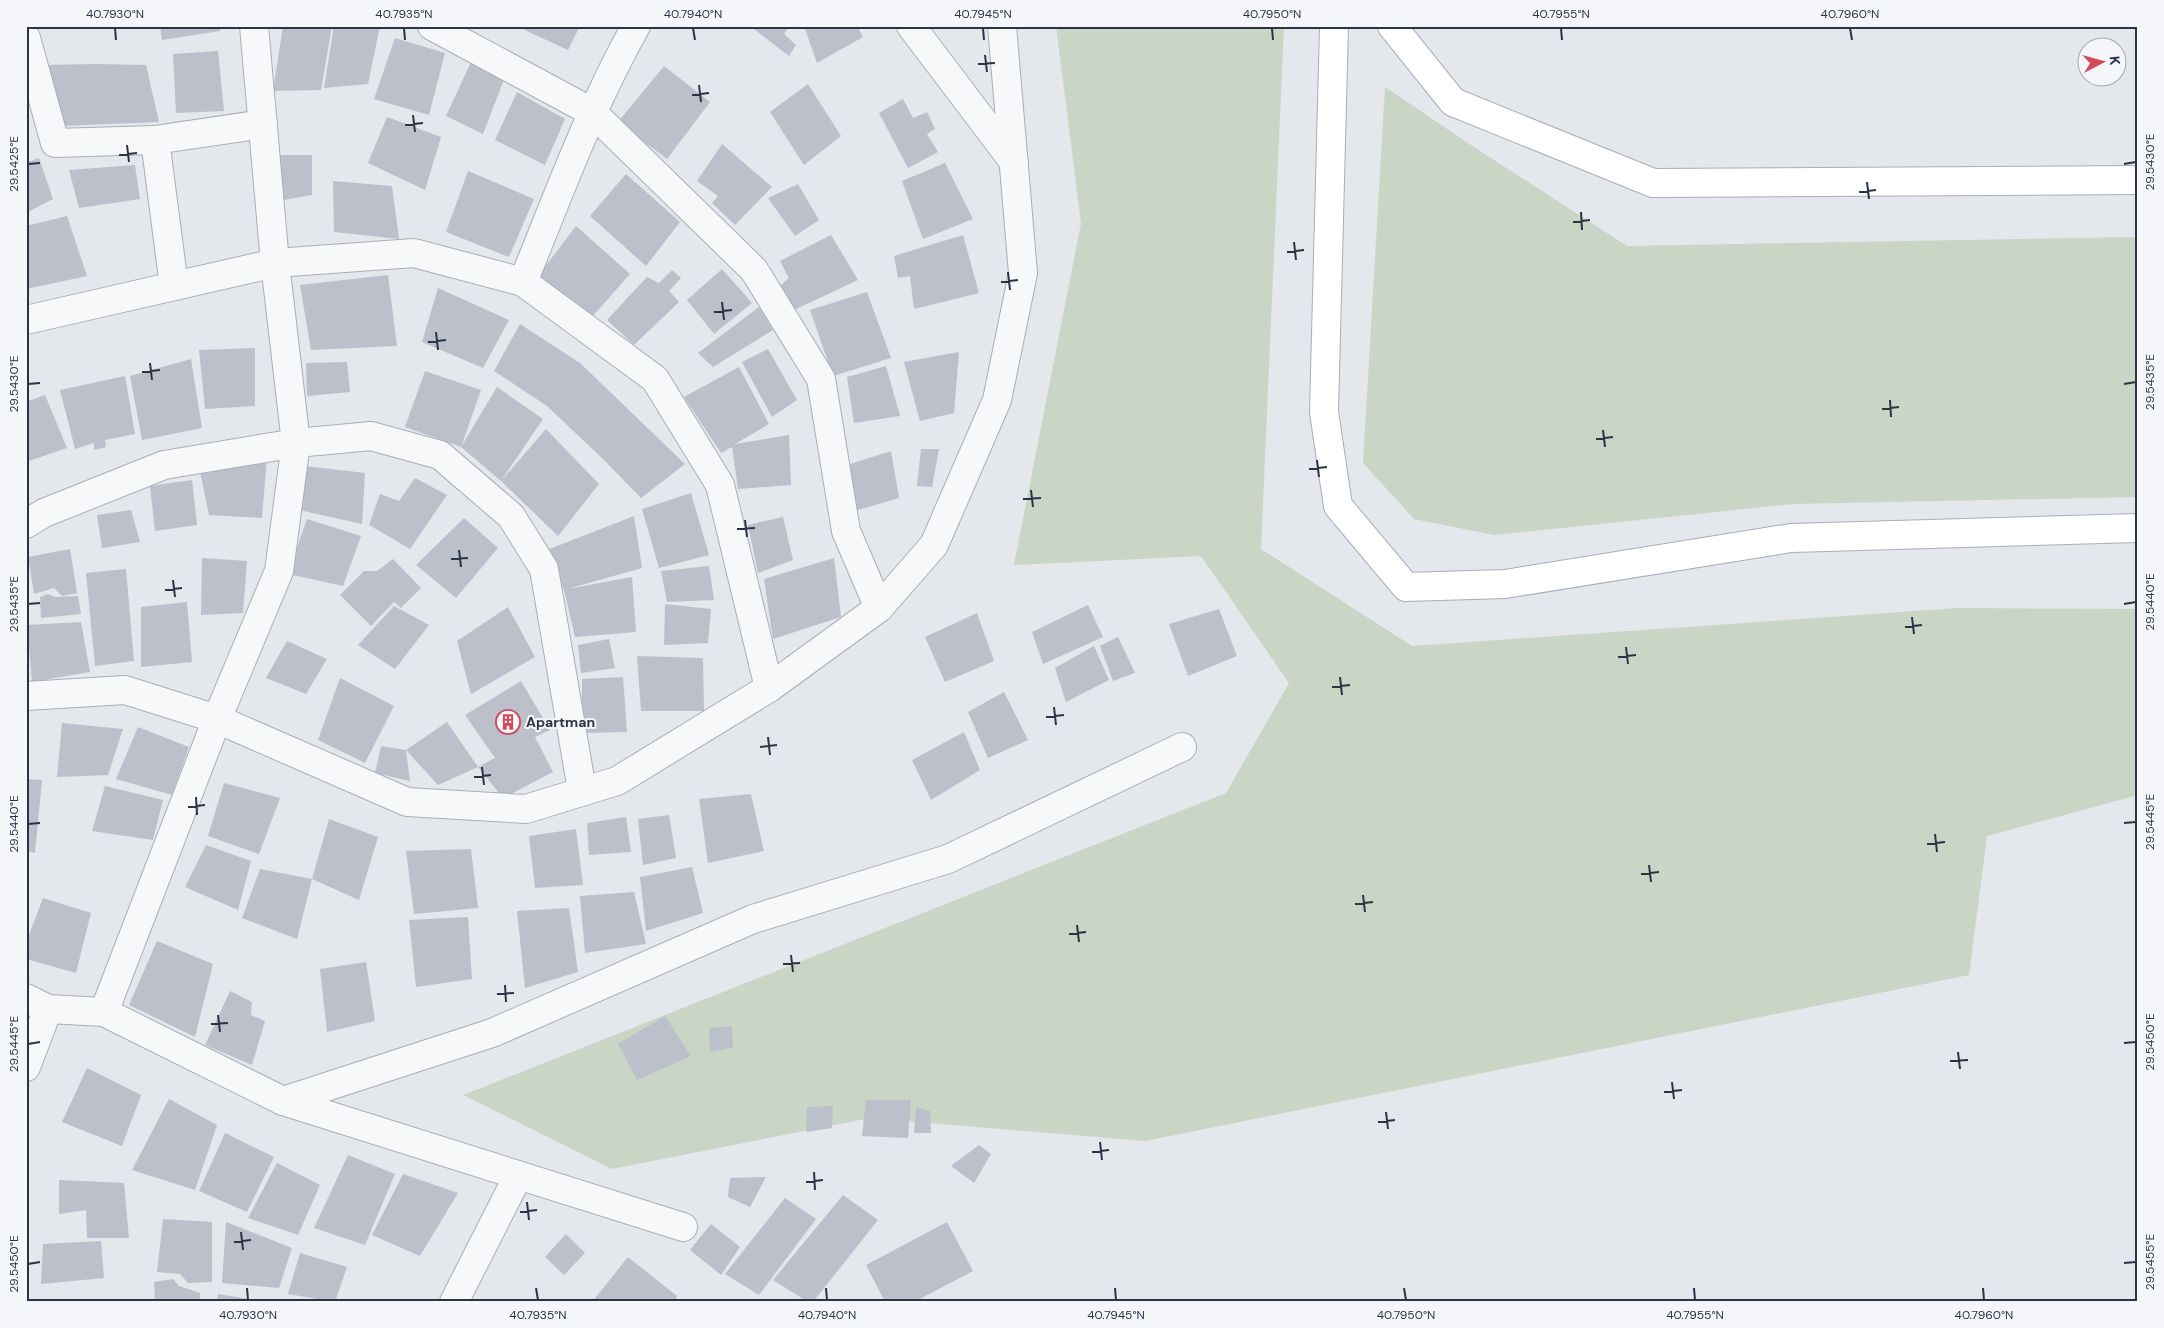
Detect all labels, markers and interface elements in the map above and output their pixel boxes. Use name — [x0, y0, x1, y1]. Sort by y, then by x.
text: 40.7930°N — [86, 6, 144, 22]
text: 40.7935°N — [375, 6, 433, 22]
text: 40.7940°N — [664, 6, 722, 22]
text: 40.7945°N — [954, 6, 1012, 22]
text: 40.7950°N — [1243, 6, 1301, 22]
text: 40.7955°N — [1532, 6, 1590, 22]
text: 40.7960°N — [1821, 6, 1879, 22]
north arrow — [2076, 38, 2126, 88]
text: K — [2105, 55, 2124, 66]
text: 29.5430°E — [2142, 133, 2158, 191]
text: 29.5425°E — [6, 136, 22, 192]
text: 29.5435°E — [2142, 354, 2158, 410]
text: 29.5430°E — [6, 355, 22, 413]
text: 29.5440°E — [2142, 573, 2158, 631]
text: 29.5435°E — [6, 576, 22, 632]
building icon: Apartman — [495, 709, 521, 735]
place label: Apartman — [526, 713, 595, 731]
text: 29.5445°E — [2142, 794, 2158, 850]
text: 29.5440°E — [6, 795, 22, 853]
text: 29.5450°E — [2142, 1013, 2158, 1071]
text: 29.5445°E — [6, 1016, 22, 1072]
text: 29.5455°E — [2142, 1234, 2158, 1290]
text: 29.5450°E — [6, 1235, 22, 1293]
text: 40.7930°N — [219, 1307, 277, 1323]
text: 40.7935°N — [509, 1307, 567, 1323]
text: 40.7940°N — [798, 1307, 856, 1323]
text: 40.7945°N — [1087, 1307, 1145, 1323]
text: 40.7950°N — [1377, 1307, 1435, 1323]
text: 40.7955°N — [1666, 1307, 1724, 1323]
text: 40.7960°N — [1955, 1307, 2013, 1323]

